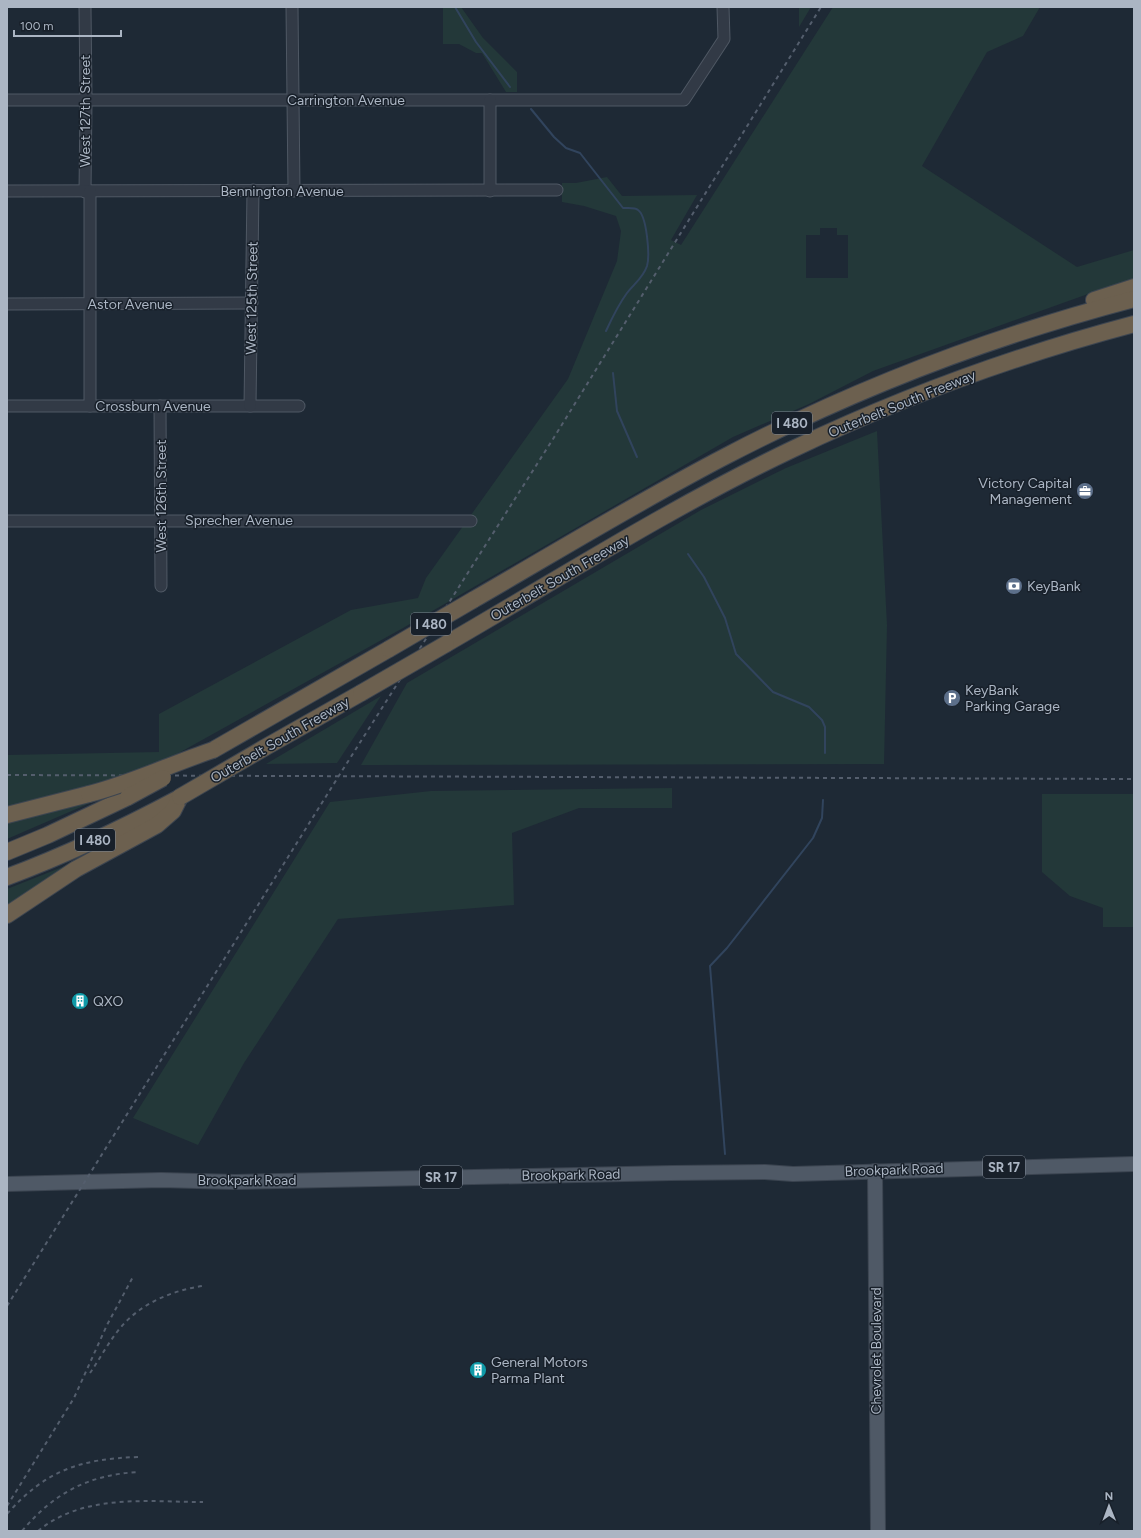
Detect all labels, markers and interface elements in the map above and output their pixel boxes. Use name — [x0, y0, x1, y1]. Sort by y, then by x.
scale bar — [14, 12, 121, 38]
text: 100 m — [20, 19, 54, 33]
street label: West 127th Street — [77, 55, 94, 167]
street label: Carrington Avenue — [287, 92, 405, 109]
street label: Bennington Avenue — [220, 183, 344, 200]
street label: West 125th Street — [243, 241, 261, 355]
street label: Astor Avenue — [88, 296, 173, 313]
street label: Outerbelt South Freeway — [826, 366, 979, 441]
street label: Crossburn Avenue — [95, 398, 211, 415]
road number: I 480 — [772, 412, 812, 434]
street label: West 126th Street — [153, 439, 170, 553]
place label: Victory Capital Management — [978, 475, 1072, 508]
office icon: Victory Capital Management — [1075, 481, 1095, 501]
street label: Sprecher Avenue — [185, 512, 293, 529]
street label: Outerbelt South Freeway — [488, 531, 633, 625]
bank icon: KeyBank — [1004, 576, 1024, 596]
place label: KeyBank — [1027, 578, 1081, 595]
road number: I 480 — [411, 613, 451, 635]
place label: KeyBank Parking Garage — [965, 682, 1060, 715]
parking icon: KeyBank Parking Garage — [942, 688, 962, 708]
street label: Outerbelt South Freeway — [208, 693, 353, 787]
road number: I 480 — [75, 829, 115, 851]
building icon: QXO — [70, 991, 90, 1011]
place label: QXO — [93, 993, 124, 1010]
road number: SR 17 — [983, 1156, 1025, 1178]
street label: Brookpark Road — [844, 1160, 944, 1180]
road number: SR 17 — [420, 1166, 462, 1188]
street label: Brookpark Road — [521, 1166, 621, 1184]
street label: Brookpark Road — [198, 1172, 296, 1189]
street label: Chevrolet Boulevard — [868, 1287, 885, 1415]
place label: General Motors Parma Plant — [491, 1354, 588, 1387]
building icon: General Motors Parma Plant — [468, 1360, 488, 1380]
north arrow — [1089, 1486, 1129, 1526]
text: N — [1104, 1490, 1113, 1503]

